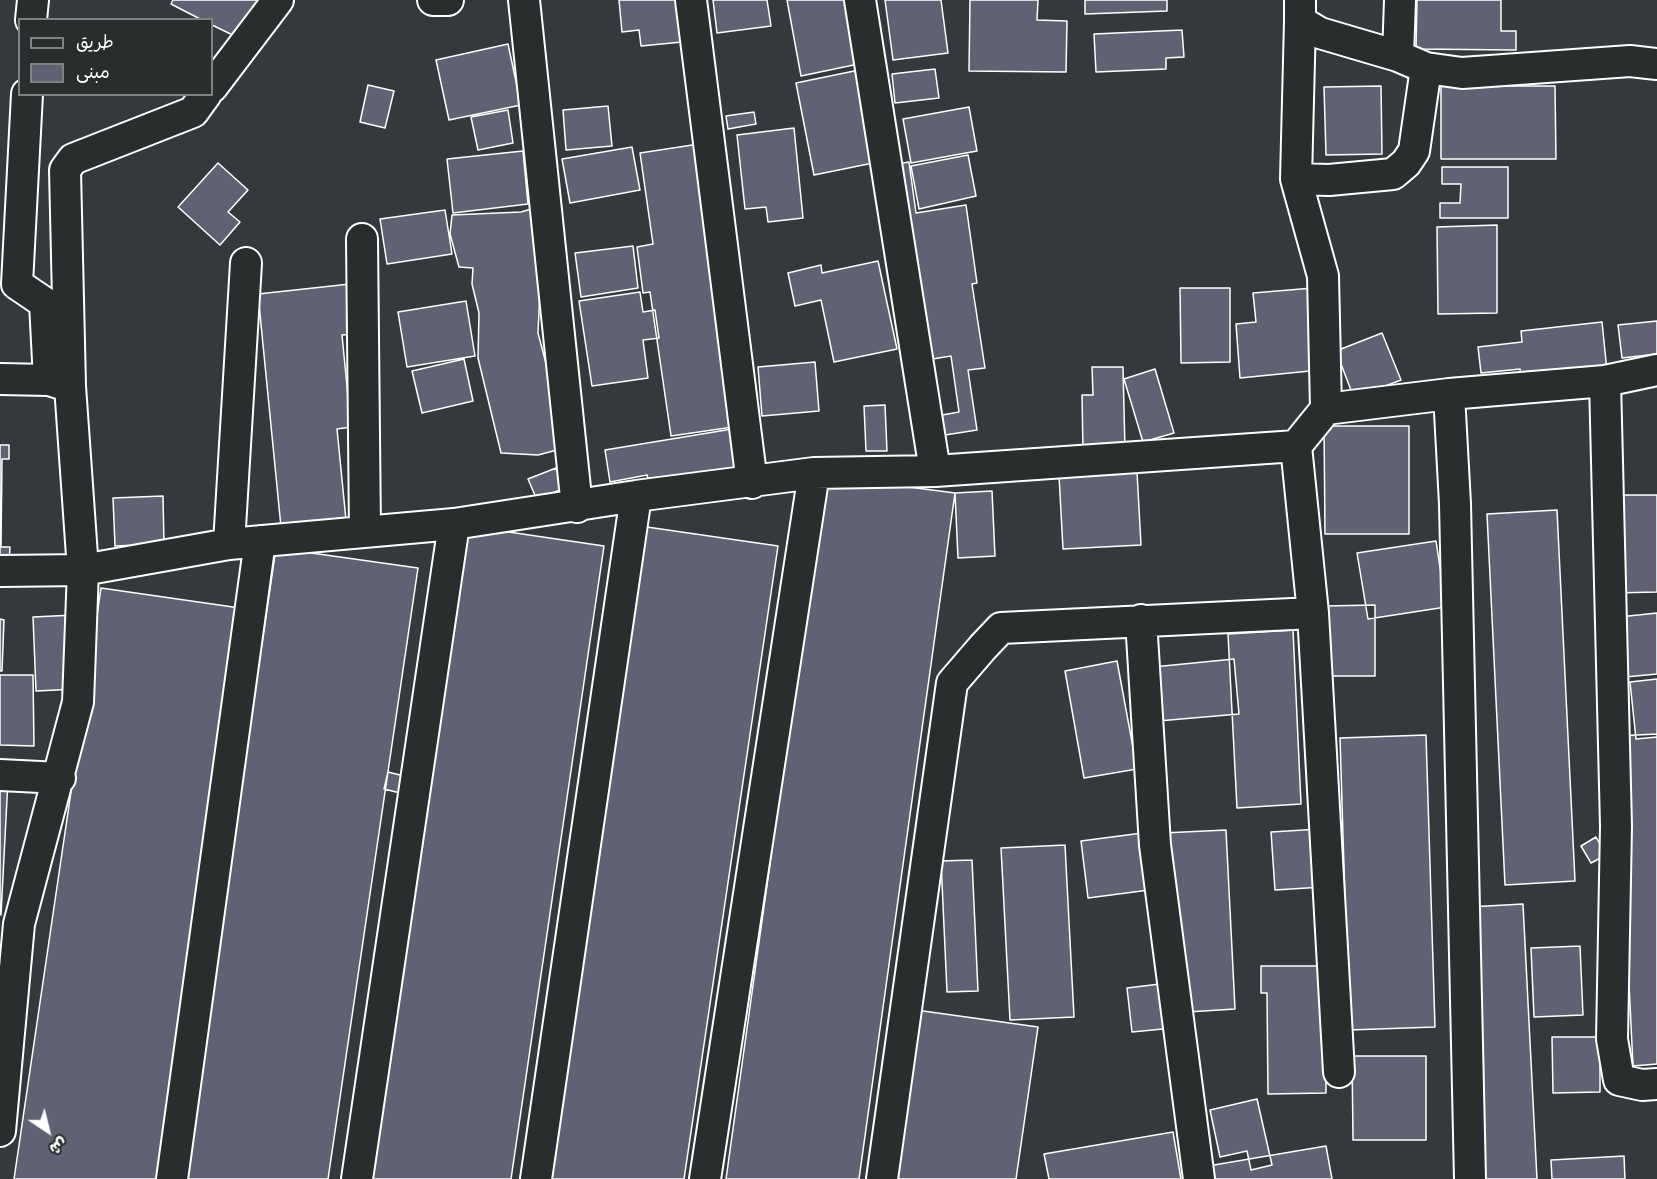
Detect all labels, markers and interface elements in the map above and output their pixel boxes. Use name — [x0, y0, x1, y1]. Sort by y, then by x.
legend — [18, 18, 213, 96]
text: طريق — [76, 30, 114, 55]
text: مبنى — [76, 60, 110, 85]
north arrow — [18, 1101, 78, 1161]
text: ش — [45, 1132, 72, 1160]

